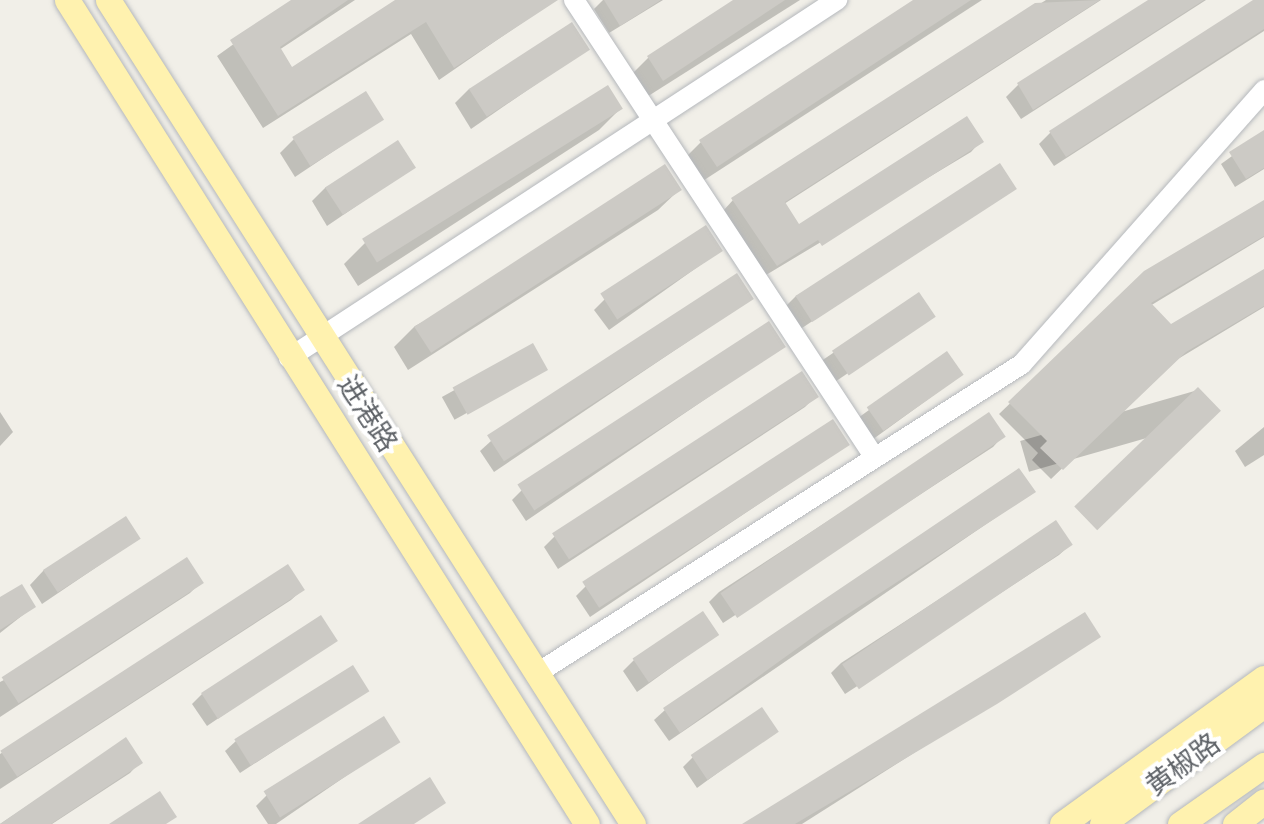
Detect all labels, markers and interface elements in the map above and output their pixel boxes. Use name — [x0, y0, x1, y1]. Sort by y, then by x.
street label: 进港路 — [330, 370, 404, 458]
street label: 黄椒路 — [1139, 727, 1227, 803]

